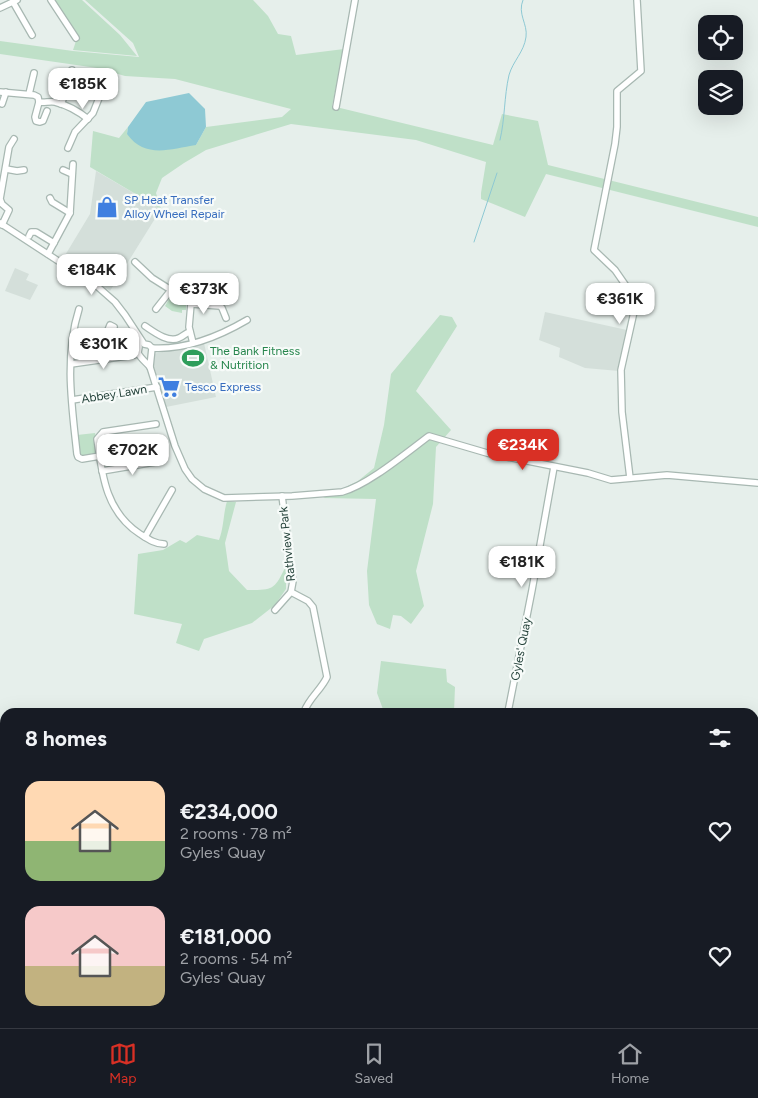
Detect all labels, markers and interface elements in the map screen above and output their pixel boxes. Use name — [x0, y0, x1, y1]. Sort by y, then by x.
map controls — [698, 15, 743, 115]
button: locate — [698, 15, 743, 60]
pin: €185K — [48, 68, 118, 110]
button: layers — [698, 70, 743, 115]
text: €185K — [59, 74, 107, 93]
place label: SP Heat Transfer Alloy Wheel Repair — [124, 193, 225, 221]
shop icon: SP Heat Transfer Alloy Wheel Repair — [94, 194, 120, 220]
pin: €184K — [57, 254, 127, 296]
text: €184K — [68, 260, 116, 279]
pin: €373K — [169, 272, 239, 315]
text: €373K — [180, 279, 228, 298]
pin: €361K — [585, 282, 655, 325]
text: €361K — [597, 289, 643, 308]
pin: €301K — [69, 328, 139, 370]
text: €301K — [80, 334, 128, 353]
place label: The Bank Fitness & Nutrition — [210, 344, 300, 372]
sports icon: The Bank Fitness & Nutrition — [180, 345, 206, 371]
supermarket icon: Tesco Express — [156, 374, 182, 400]
place label: Tesco Express — [185, 380, 262, 394]
street label: Abbey Lawn — [80, 382, 148, 406]
pin: €234K — [488, 428, 558, 471]
pin: €702K — [98, 434, 168, 476]
text: €234K — [498, 435, 548, 454]
text: €702K — [108, 440, 158, 459]
street label: Rathview Park — [276, 506, 298, 582]
pin: €181K — [487, 546, 557, 588]
text: €181K — [499, 552, 545, 571]
street label: Gyles' Quay — [508, 616, 534, 682]
icon: filters — [706, 724, 734, 752]
text: 8 homes — [25, 726, 107, 751]
text: €234,000 — [180, 799, 278, 824]
icon: home — [65, 801, 125, 861]
icon: heart — [706, 817, 734, 845]
text: 2 rooms · 78 m² — [180, 824, 292, 843]
text: Gyles' Quay — [180, 843, 265, 862]
text: €181,000 — [180, 924, 271, 949]
icon: home — [65, 926, 125, 986]
icon: heart — [706, 942, 734, 970]
text: 2 rooms · 54 m² — [180, 949, 292, 968]
text: Gyles' Quay — [180, 968, 265, 987]
tab: Map — [109, 1040, 137, 1087]
tab: Saved — [355, 1040, 393, 1087]
tab: Home — [611, 1040, 649, 1087]

